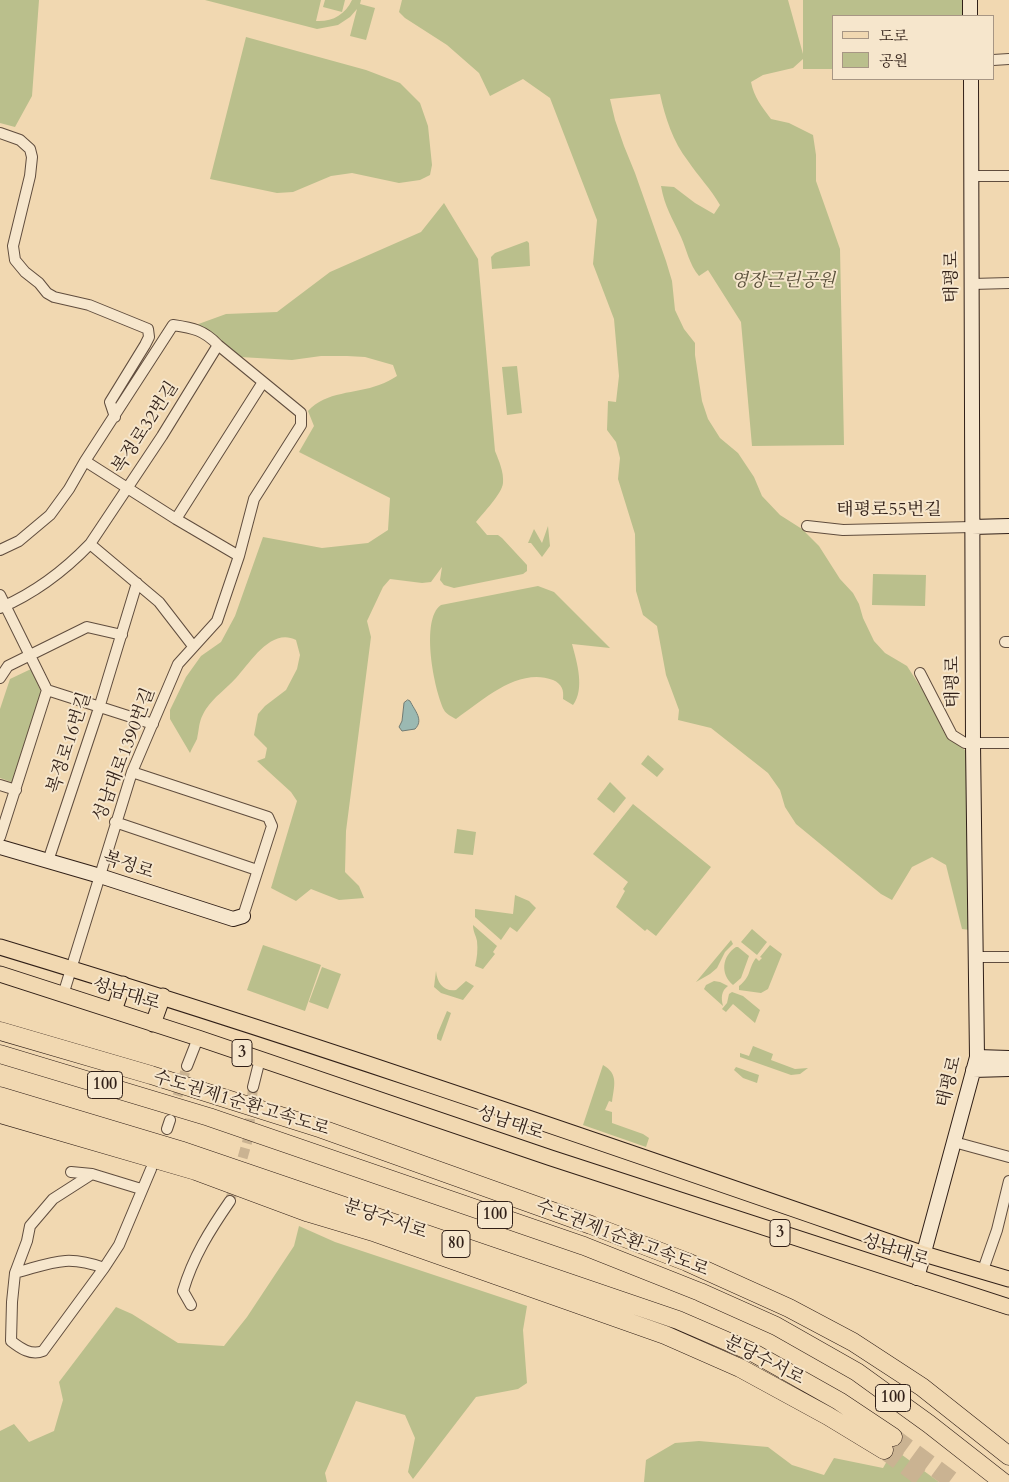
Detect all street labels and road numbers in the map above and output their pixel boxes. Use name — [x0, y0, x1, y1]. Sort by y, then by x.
street label: 태평로 — [942, 251, 964, 303]
street label: 복정로32번길 — [108, 378, 184, 478]
street label: 태평로55번길 — [836, 500, 942, 522]
street label: 태평로 — [943, 656, 965, 708]
street label: 성남대로1390번길 — [90, 685, 160, 825]
street label: 복정로16번길 — [43, 690, 97, 796]
street label: 복정로 — [100, 848, 156, 884]
street label: 성남대로 — [90, 975, 162, 1015]
road number: 3 — [232, 1040, 252, 1066]
street label: 태평로 — [933, 1054, 967, 1110]
street label: 수도권제1순환고속도로 — [150, 1067, 332, 1141]
road number: 100 — [88, 1072, 122, 1098]
street label: 성남대로 — [474, 1102, 546, 1146]
street label: 분당수서로 — [340, 1196, 430, 1244]
street label: 수도권제1순환고속도로 — [533, 1196, 711, 1282]
road number: 100 — [478, 1202, 512, 1228]
road number: 3 — [770, 1220, 790, 1246]
road number: 80 — [442, 1230, 470, 1258]
street label: 성남대로 — [859, 1230, 931, 1272]
street label: 분당수서로 — [720, 1332, 808, 1390]
road number: 100 — [876, 1385, 910, 1412]

